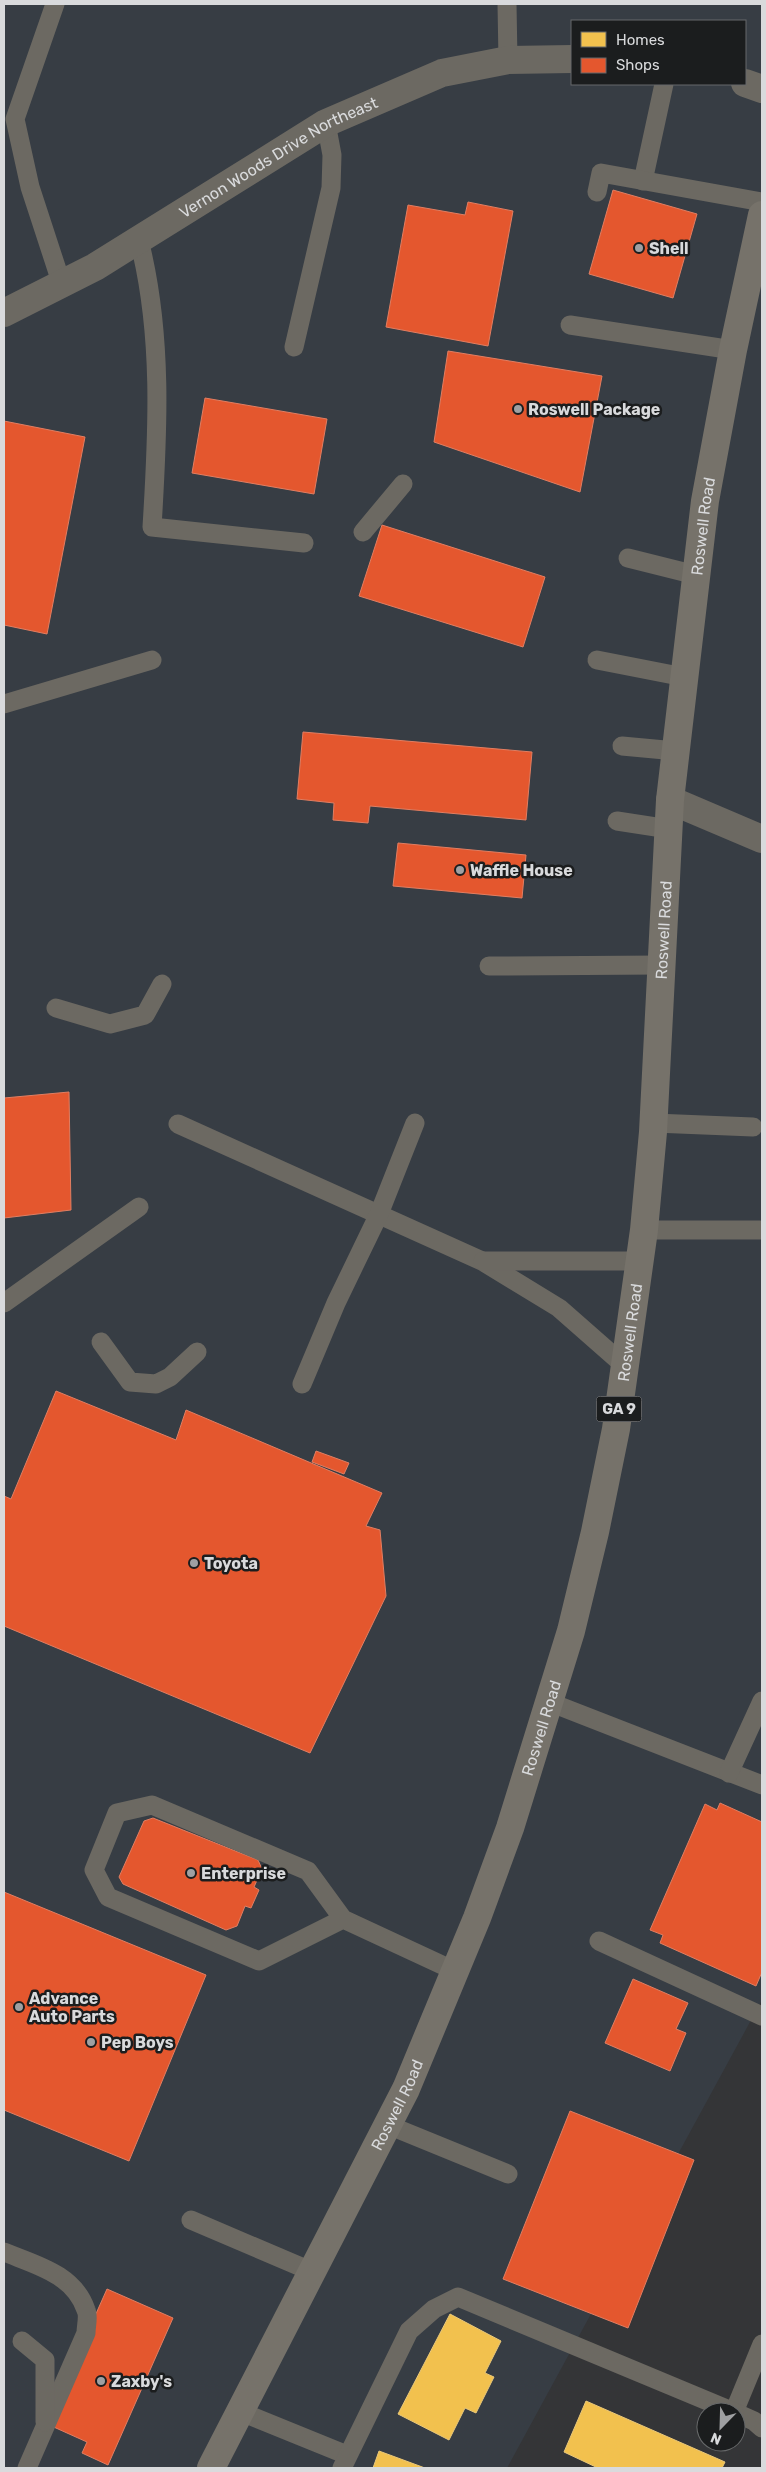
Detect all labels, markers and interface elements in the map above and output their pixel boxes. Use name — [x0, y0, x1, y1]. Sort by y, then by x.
legend — [571, 20, 746, 85]
text: Homes — [616, 31, 665, 49]
text: Shops — [616, 56, 660, 74]
street label: Vernon Woods Drive Northeast — [176, 93, 381, 222]
place label: Shell — [649, 239, 689, 258]
marker: Shell — [633, 242, 645, 254]
place label: Roswell Package — [528, 400, 660, 419]
marker: Roswell Package — [512, 403, 524, 415]
street label: Roswell Road — [687, 476, 719, 576]
place label: Waffle House — [470, 861, 573, 880]
marker: Waffle House — [454, 864, 466, 876]
street label: Roswell Road — [652, 880, 676, 980]
street label: Roswell Road — [614, 1282, 646, 1383]
road number: GA 9 — [596, 1396, 642, 1422]
place label: Toyota — [204, 1554, 258, 1573]
marker: Toyota — [188, 1557, 200, 1569]
street label: Roswell Road — [518, 1678, 565, 1778]
place label: Enterprise — [201, 1864, 286, 1883]
marker: Enterprise — [185, 1867, 197, 1879]
place label: Advance Auto Parts — [29, 1989, 115, 2026]
marker: Advance Auto Parts — [13, 2001, 25, 2013]
place label: Pep Boys — [101, 2033, 174, 2052]
marker: Pep Boys — [85, 2036, 97, 2048]
street label: Roswell Road — [367, 2057, 427, 2154]
place label: Zaxby's — [111, 2372, 172, 2391]
marker: Zaxby's — [95, 2375, 107, 2387]
north arrow — [696, 2402, 746, 2452]
text: N — [708, 2429, 724, 2448]

